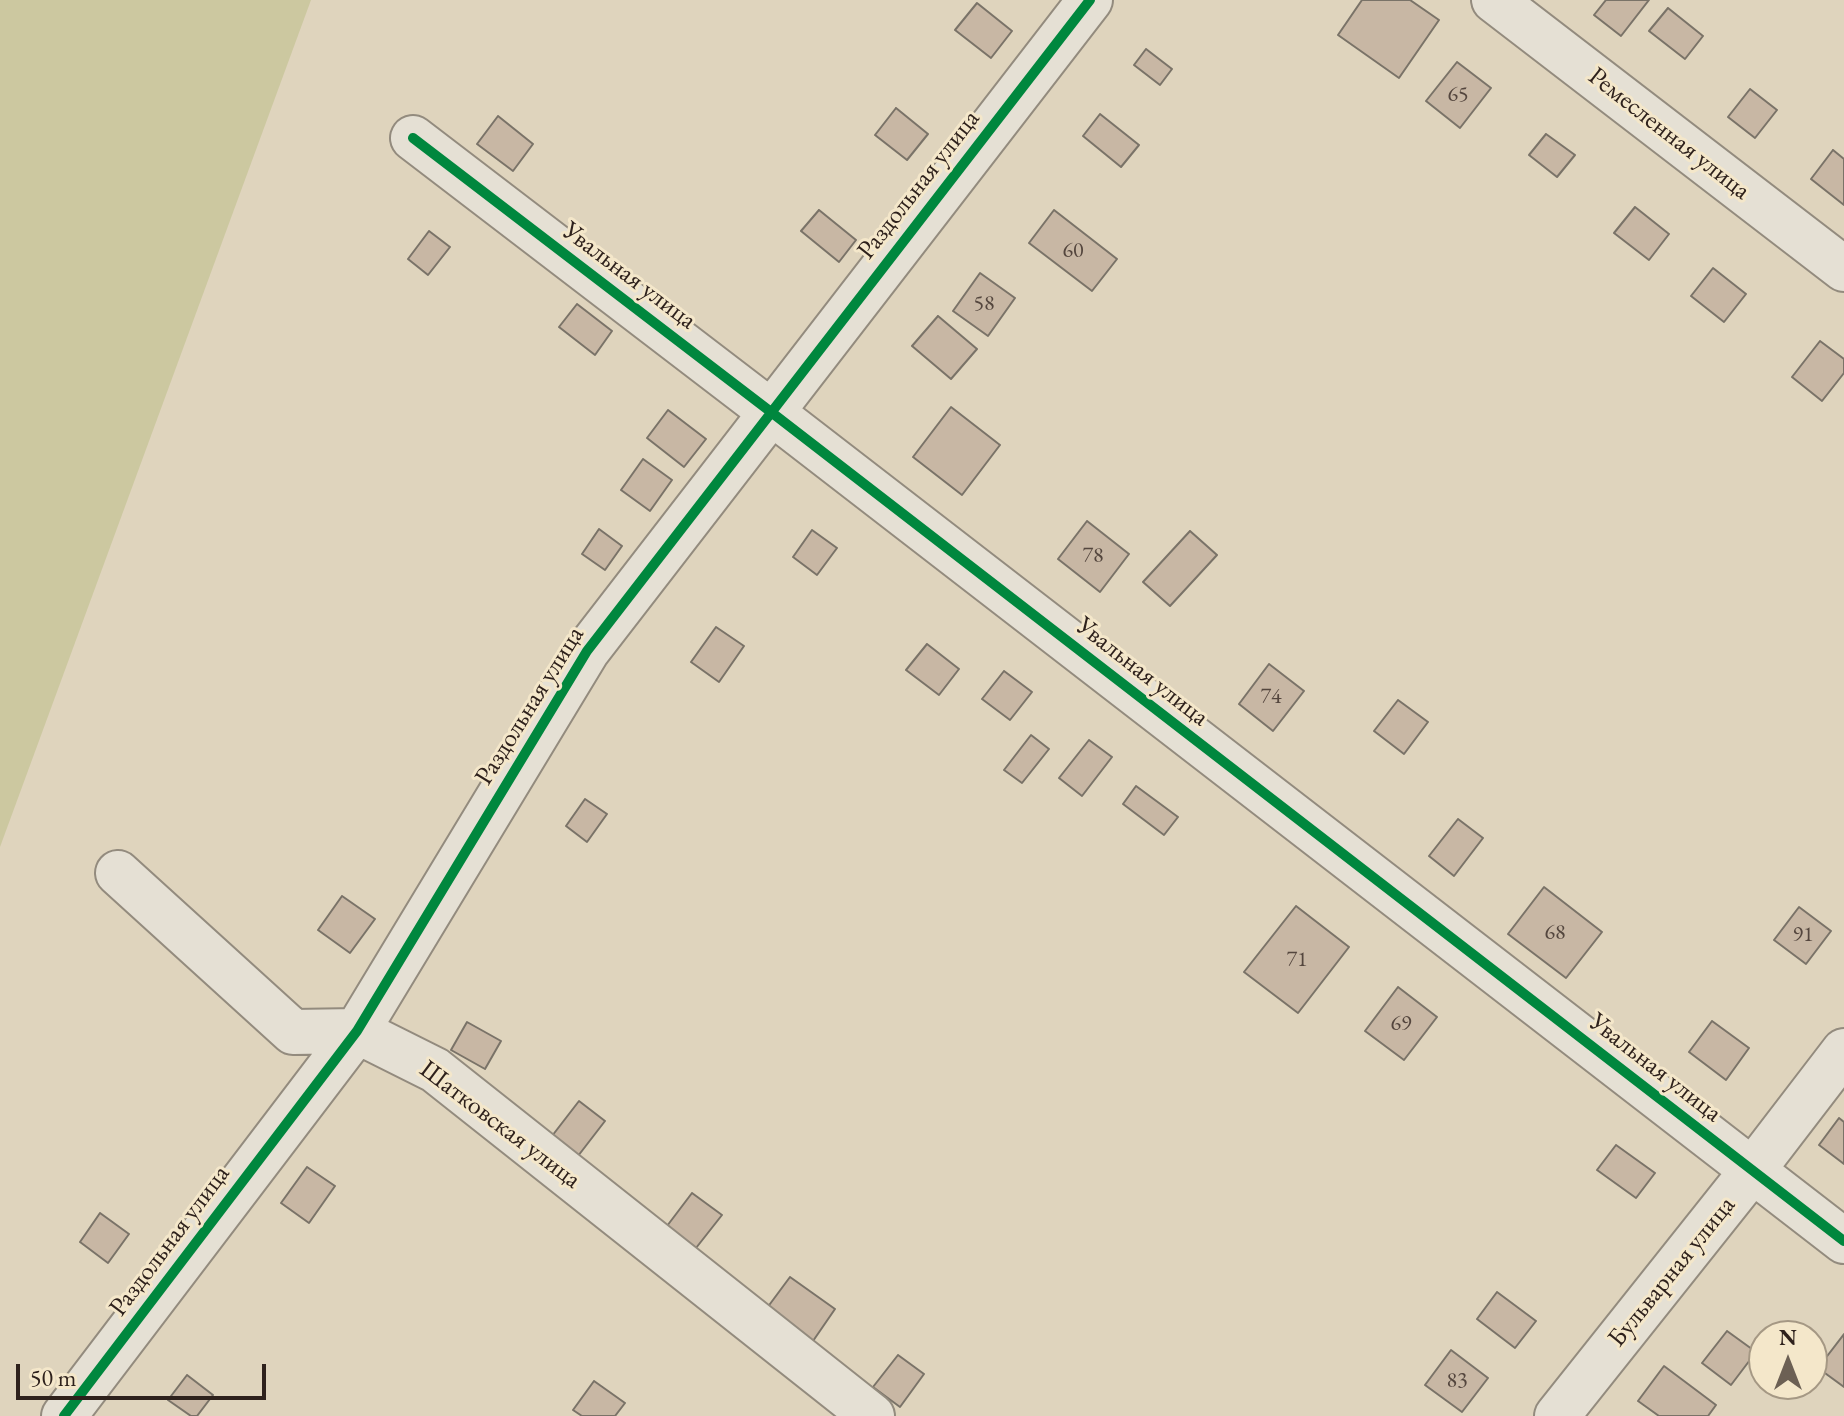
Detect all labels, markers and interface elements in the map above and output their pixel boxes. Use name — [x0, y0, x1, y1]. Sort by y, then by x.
street label: Ремесленная улица — [1582, 61, 1756, 207]
house number: 65 — [1447, 82, 1469, 108]
street label: Раздольная улица — [851, 104, 987, 266]
street label: Увальная улица — [556, 215, 702, 337]
house number: 60 — [1062, 238, 1084, 264]
house number: 58 — [973, 291, 995, 317]
house number: 78 — [1082, 543, 1104, 569]
street label: Увальная улица — [1069, 611, 1215, 733]
street label: Раздольная улица — [469, 621, 591, 791]
house number: 74 — [1260, 684, 1282, 710]
house number: 68 — [1544, 920, 1566, 946]
house number: 91 — [1792, 922, 1814, 948]
house number: 71 — [1286, 947, 1308, 973]
street label: Увальная улица — [1582, 1007, 1728, 1129]
house number: 69 — [1390, 1011, 1412, 1037]
street label: Шатковская улица — [413, 1054, 587, 1196]
street label: Раздольная улица — [103, 1159, 237, 1323]
street label: Бульварная улица — [1602, 1190, 1742, 1354]
north arrow — [1748, 1320, 1828, 1400]
text: N — [1779, 1323, 1797, 1352]
scale bar — [20, 1348, 270, 1398]
text: 50 m — [30, 1362, 77, 1393]
house number: 83 — [1446, 1368, 1468, 1394]

